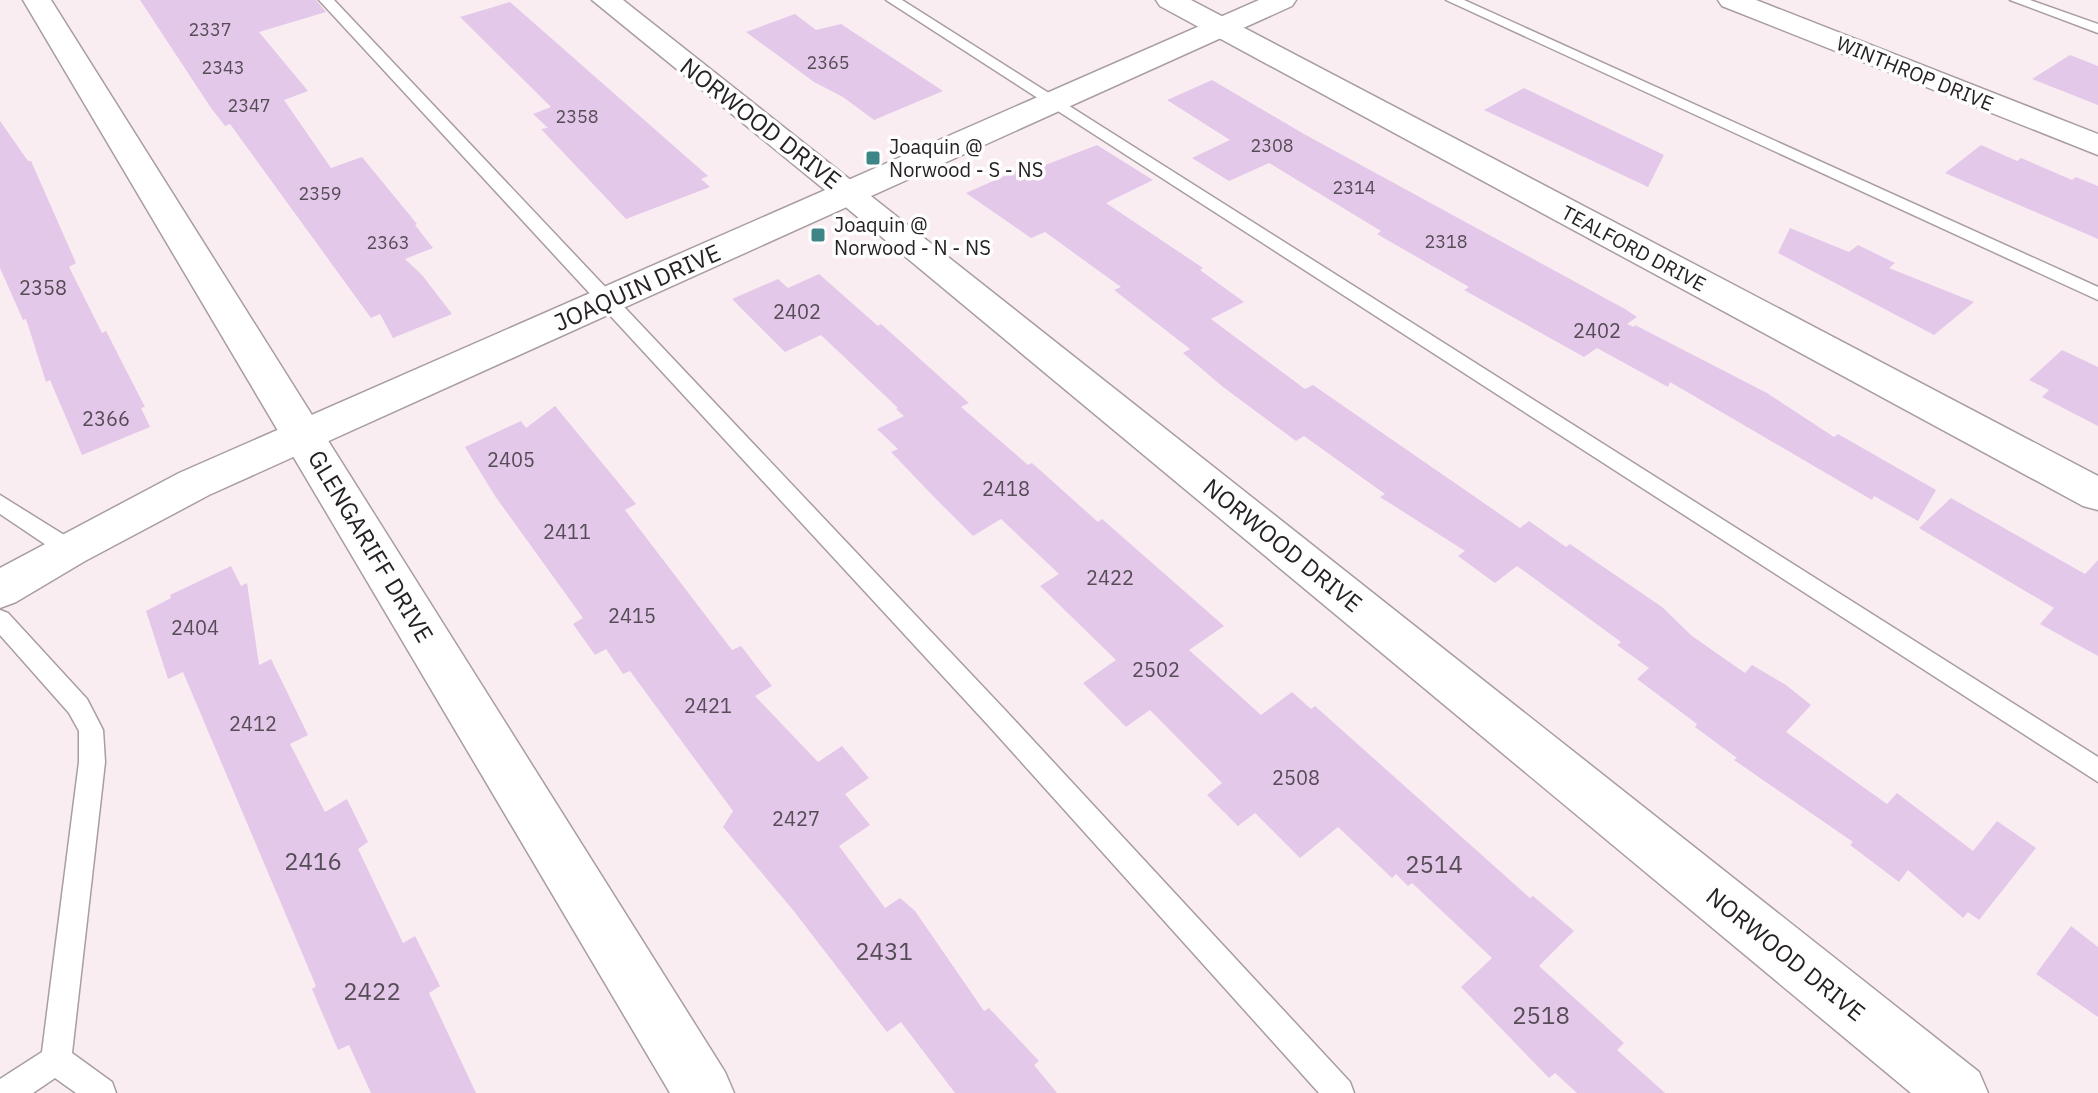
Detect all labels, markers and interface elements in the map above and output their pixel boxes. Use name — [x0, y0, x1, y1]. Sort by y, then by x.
house number: 2337 — [188, 18, 232, 41]
street label: WINTHROP DRIVE — [1832, 29, 1998, 117]
street label: NORWOOD DRIVE — [674, 50, 848, 196]
house number: 2365 — [806, 51, 850, 74]
house number: 2343 — [201, 56, 245, 79]
house number: 2347 — [227, 94, 271, 117]
house number: 2358 — [555, 105, 599, 128]
place label: Joaquin @ Norwood - S - NS — [889, 133, 1043, 183]
house number: 2308 — [1250, 134, 1294, 157]
marker: Joaquin @ Norwood - S - NS — [864, 149, 882, 167]
house number: 2314 — [1332, 176, 1376, 199]
house number: 2359 — [298, 182, 342, 205]
street label: TEALFORD DRIVE — [1557, 199, 1711, 297]
place label: Joaquin @ Norwood - N - NS — [834, 211, 991, 261]
marker: Joaquin @ Norwood - N - NS — [809, 226, 827, 244]
house number: 2318 — [1424, 230, 1468, 253]
house number: 2363 — [366, 231, 410, 254]
street label: JOAQUIN DRIVE — [549, 236, 725, 338]
house number: 2358 — [19, 274, 67, 301]
house number: 2402 — [773, 298, 821, 325]
house number: 2402 — [1573, 317, 1621, 344]
house number: 2366 — [82, 405, 130, 432]
street label: GLENGARIFF DRIVE — [301, 444, 441, 648]
house number: 2405 — [487, 446, 535, 473]
street label: NORWOOD DRIVE — [1197, 471, 1369, 619]
house number: 2418 — [982, 475, 1030, 502]
house number: 2411 — [543, 518, 591, 545]
house number: 2422 — [1086, 564, 1134, 591]
house number: 2415 — [608, 602, 656, 629]
house number: 2404 — [171, 614, 219, 641]
house number: 2502 — [1132, 656, 1180, 683]
house number: 2421 — [684, 692, 732, 719]
house number: 2412 — [229, 710, 277, 737]
house number: 2508 — [1272, 764, 1320, 791]
house number: 2427 — [772, 805, 820, 832]
house number: 2416 — [284, 845, 342, 877]
house number: 2514 — [1405, 848, 1463, 880]
street label: NORWOOD DRIVE — [1700, 880, 1872, 1028]
house number: 2431 — [855, 935, 913, 967]
house number: 2422 — [343, 975, 401, 1007]
house number: 2518 — [1512, 999, 1570, 1031]

